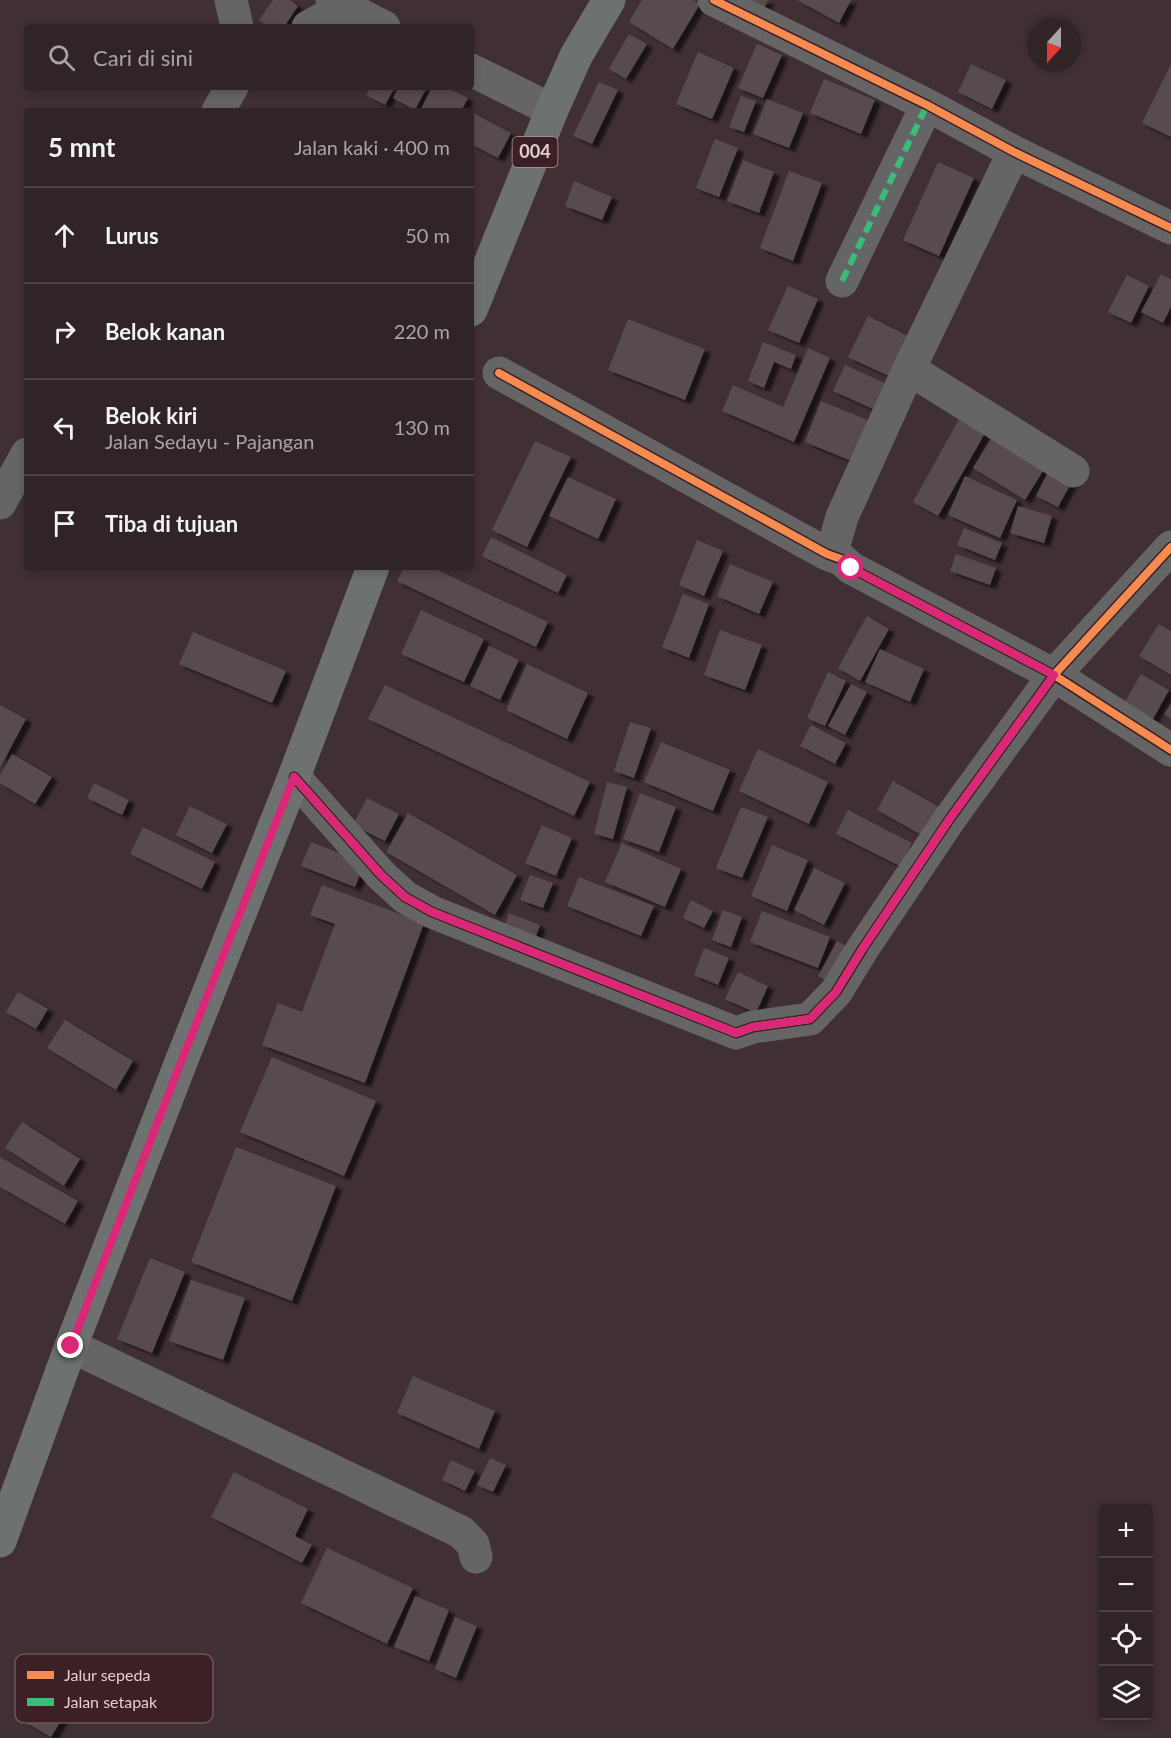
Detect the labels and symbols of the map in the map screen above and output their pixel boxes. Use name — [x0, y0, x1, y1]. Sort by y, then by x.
north arrow — [1027, 18, 1081, 72]
road number: 004 — [512, 137, 558, 167]
route start — [837, 554, 863, 580]
route end — [57, 1332, 83, 1358]
legend — [15, 1654, 213, 1723]
text: Jalur sepeda — [64, 1665, 150, 1684]
text: Jalan setapak — [64, 1692, 158, 1711]

